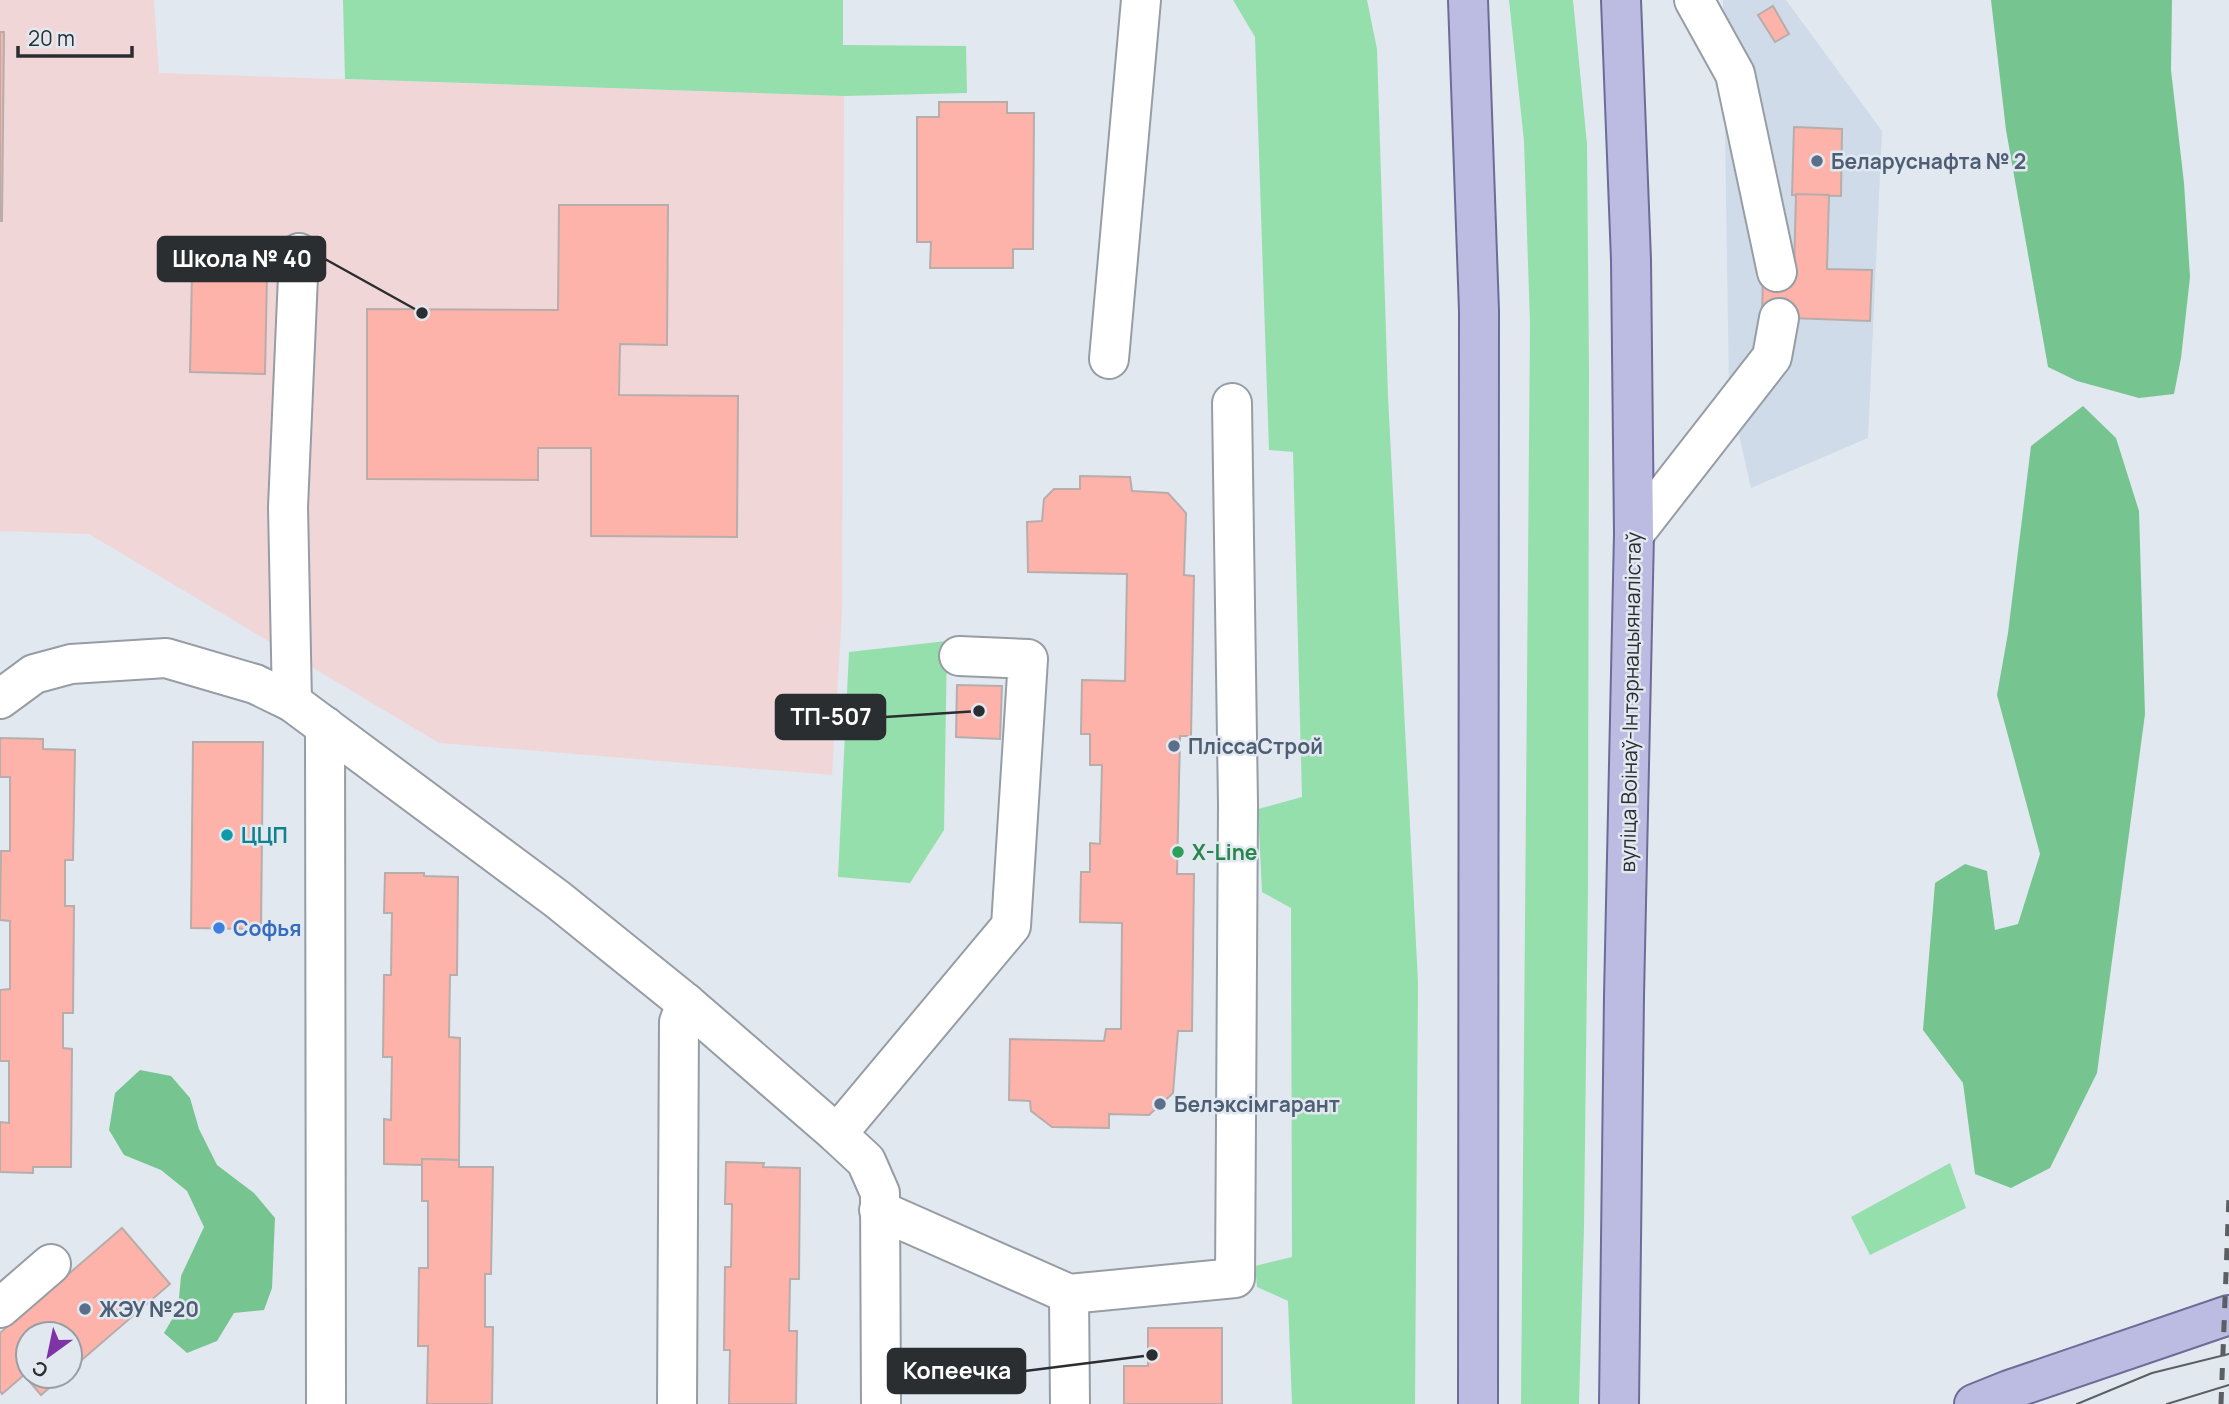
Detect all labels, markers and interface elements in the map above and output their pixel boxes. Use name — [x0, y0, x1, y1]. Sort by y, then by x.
scale bar — [18, 14, 131, 58]
text: 20 m — [28, 24, 75, 52]
place label: Беларуснафта № 2 — [1831, 147, 2026, 175]
marker: Беларуснафта № 2 — [1809, 153, 1825, 169]
callout: Школа № 40 — [158, 237, 325, 281]
text: Школа № 40 — [172, 242, 312, 274]
street label: вуліца Воінаў-Інтэрнацыяналістаў — [1613, 532, 1647, 872]
callout: ТП-507 — [776, 695, 885, 739]
text: ТП-507 — [790, 700, 872, 732]
place label: ПліссаСтрой — [1188, 732, 1323, 760]
marker: ПліссаСтрой — [1166, 738, 1182, 754]
place label: ЦЦП — [241, 821, 288, 849]
marker: ЦЦП — [219, 827, 235, 843]
place label: X-Line — [1192, 838, 1257, 866]
marker: X-Line — [1170, 844, 1186, 860]
place label: Софья — [233, 914, 302, 942]
marker: Софья — [211, 920, 227, 936]
place label: Белэксімгарант — [1174, 1090, 1340, 1118]
marker: Белэксімгарант — [1152, 1096, 1168, 1112]
place label: ЖЭУ №20 — [99, 1295, 199, 1323]
marker: ЖЭУ №20 — [77, 1301, 93, 1317]
north arrow — [14, 1320, 84, 1390]
callout: Копеечка — [888, 1349, 1025, 1393]
text: Копеечка — [903, 1354, 1011, 1386]
text: С — [27, 1355, 53, 1384]

